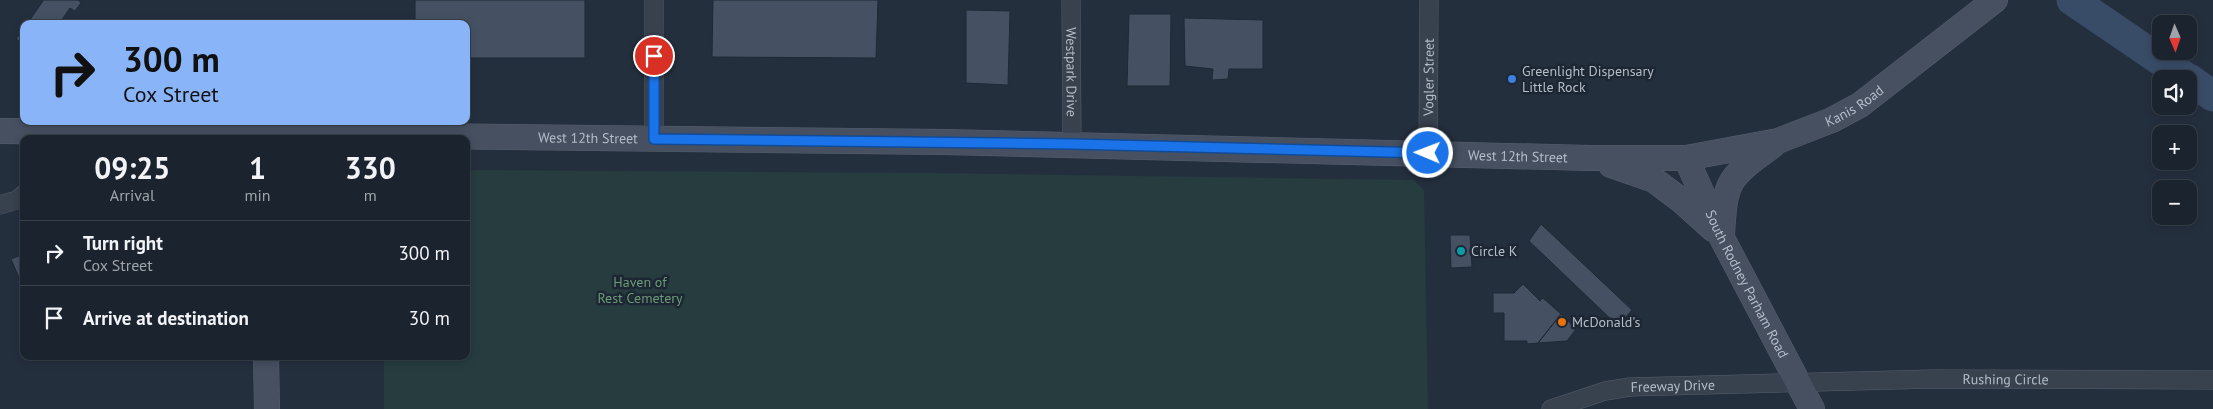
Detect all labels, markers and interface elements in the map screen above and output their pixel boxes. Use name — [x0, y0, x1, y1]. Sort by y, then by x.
north arrow — [2152, 15, 2198, 60]
map controls — [2152, 15, 2197, 225]
street label: Westpark Drive — [1062, 27, 1081, 117]
pin — [633, 35, 675, 77]
text: 300 m — [123, 36, 220, 82]
street label: Vogler Street — [1419, 38, 1438, 117]
icon: right — [40, 40, 105, 105]
icon: arrive — [640, 42, 668, 70]
place label: Greenlight Dispensary Little Rock — [1522, 62, 1654, 96]
button: sound — [2152, 70, 2197, 115]
marker: Greenlight Dispensary Little Rock — [1506, 73, 1518, 85]
text: Cox Street — [123, 80, 219, 108]
street label: Kanis Road — [1822, 81, 1887, 131]
button: + — [2152, 125, 2197, 170]
position arrow — [1401, 126, 1453, 178]
street label: West 12th Street — [538, 128, 638, 147]
street label: West 12th Street — [1468, 146, 1568, 166]
text: 09:25 — [94, 148, 170, 187]
text: 1 — [249, 148, 266, 187]
text: 330 — [345, 148, 396, 187]
button: − — [2152, 180, 2197, 225]
text: Arrival — [110, 185, 155, 205]
text: min — [245, 185, 271, 205]
text: m — [364, 185, 377, 205]
street label: South Rodney Parham Road — [1702, 207, 1793, 361]
text: Turn right — [83, 231, 163, 255]
icon: right — [40, 239, 68, 267]
text: 300 m — [398, 241, 450, 265]
place label: Circle K — [1471, 242, 1518, 260]
marker: Circle K — [1455, 245, 1467, 257]
text: Cox Street — [83, 255, 153, 275]
park label: Haven of Rest Cemetery — [597, 273, 683, 307]
icon: arrive — [40, 304, 68, 332]
text: Arrive at destination — [83, 306, 249, 330]
text: 30 m — [409, 306, 450, 330]
place label: McDonald's — [1572, 313, 1640, 331]
marker: McDonald's — [1556, 316, 1568, 328]
street label: Rushing Circle — [1963, 370, 2049, 388]
street label: Freeway Drive — [1630, 376, 1715, 396]

